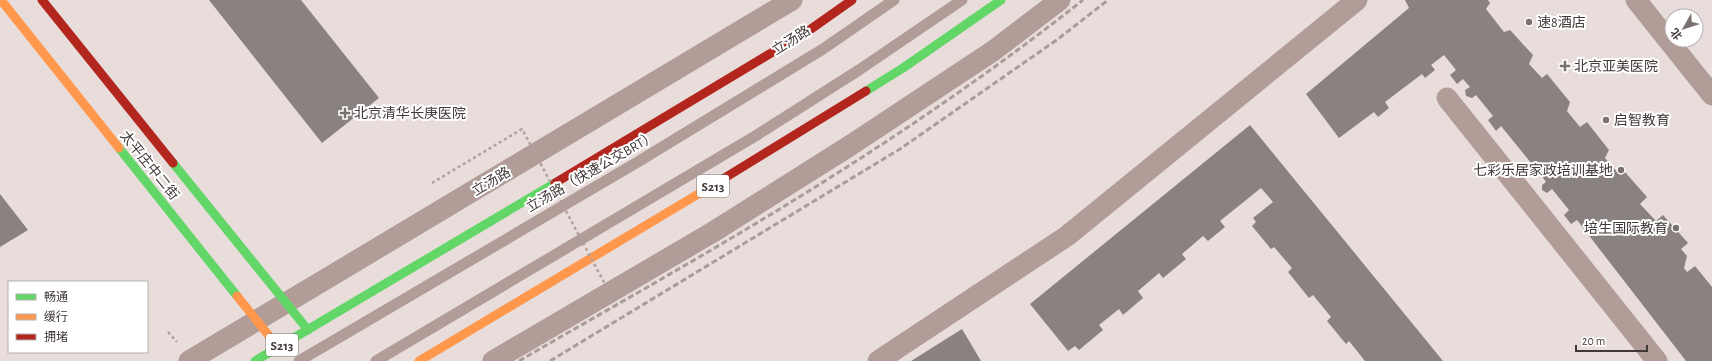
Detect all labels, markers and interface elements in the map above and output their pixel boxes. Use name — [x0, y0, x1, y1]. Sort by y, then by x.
north arrow — [1664, 8, 1704, 48]
place label: 速8酒店 — [1537, 15, 1586, 30]
marker: 速8酒店 — [1524, 17, 1534, 27]
street label: 立汤路 — [769, 23, 813, 58]
text: 北 — [1669, 26, 1684, 42]
place label: 北京亚美医院 — [1574, 58, 1658, 74]
marker: 北京亚美医院 — [1559, 60, 1571, 72]
place label: 北京清华长庚医院 — [354, 105, 466, 121]
marker: 北京清华长庚医院 — [339, 107, 351, 119]
place label: 启智教育 — [1614, 112, 1670, 128]
marker: 启智教育 — [1601, 115, 1611, 125]
street label: 立汤路（快速公交BRT） — [523, 127, 659, 215]
street label: 太平庄中二街 — [117, 128, 182, 203]
place label: 七彩乐居家政培训基地 — [1473, 162, 1613, 178]
street label: 立汤路 — [469, 164, 513, 199]
marker: 七彩乐居家政培训基地 — [1616, 165, 1626, 175]
road number: S213 — [697, 175, 729, 197]
place label: 培生国际教育 — [1584, 220, 1668, 236]
marker: 培生国际教育 — [1671, 223, 1681, 233]
legend — [8, 281, 148, 353]
text: 畅通 — [44, 290, 68, 303]
text: 缓行 — [44, 310, 68, 323]
scale bar — [1576, 327, 1647, 353]
text: 拥堵 — [44, 331, 68, 343]
road number: S213 — [266, 334, 298, 356]
text: 20 m — [1582, 335, 1605, 347]

